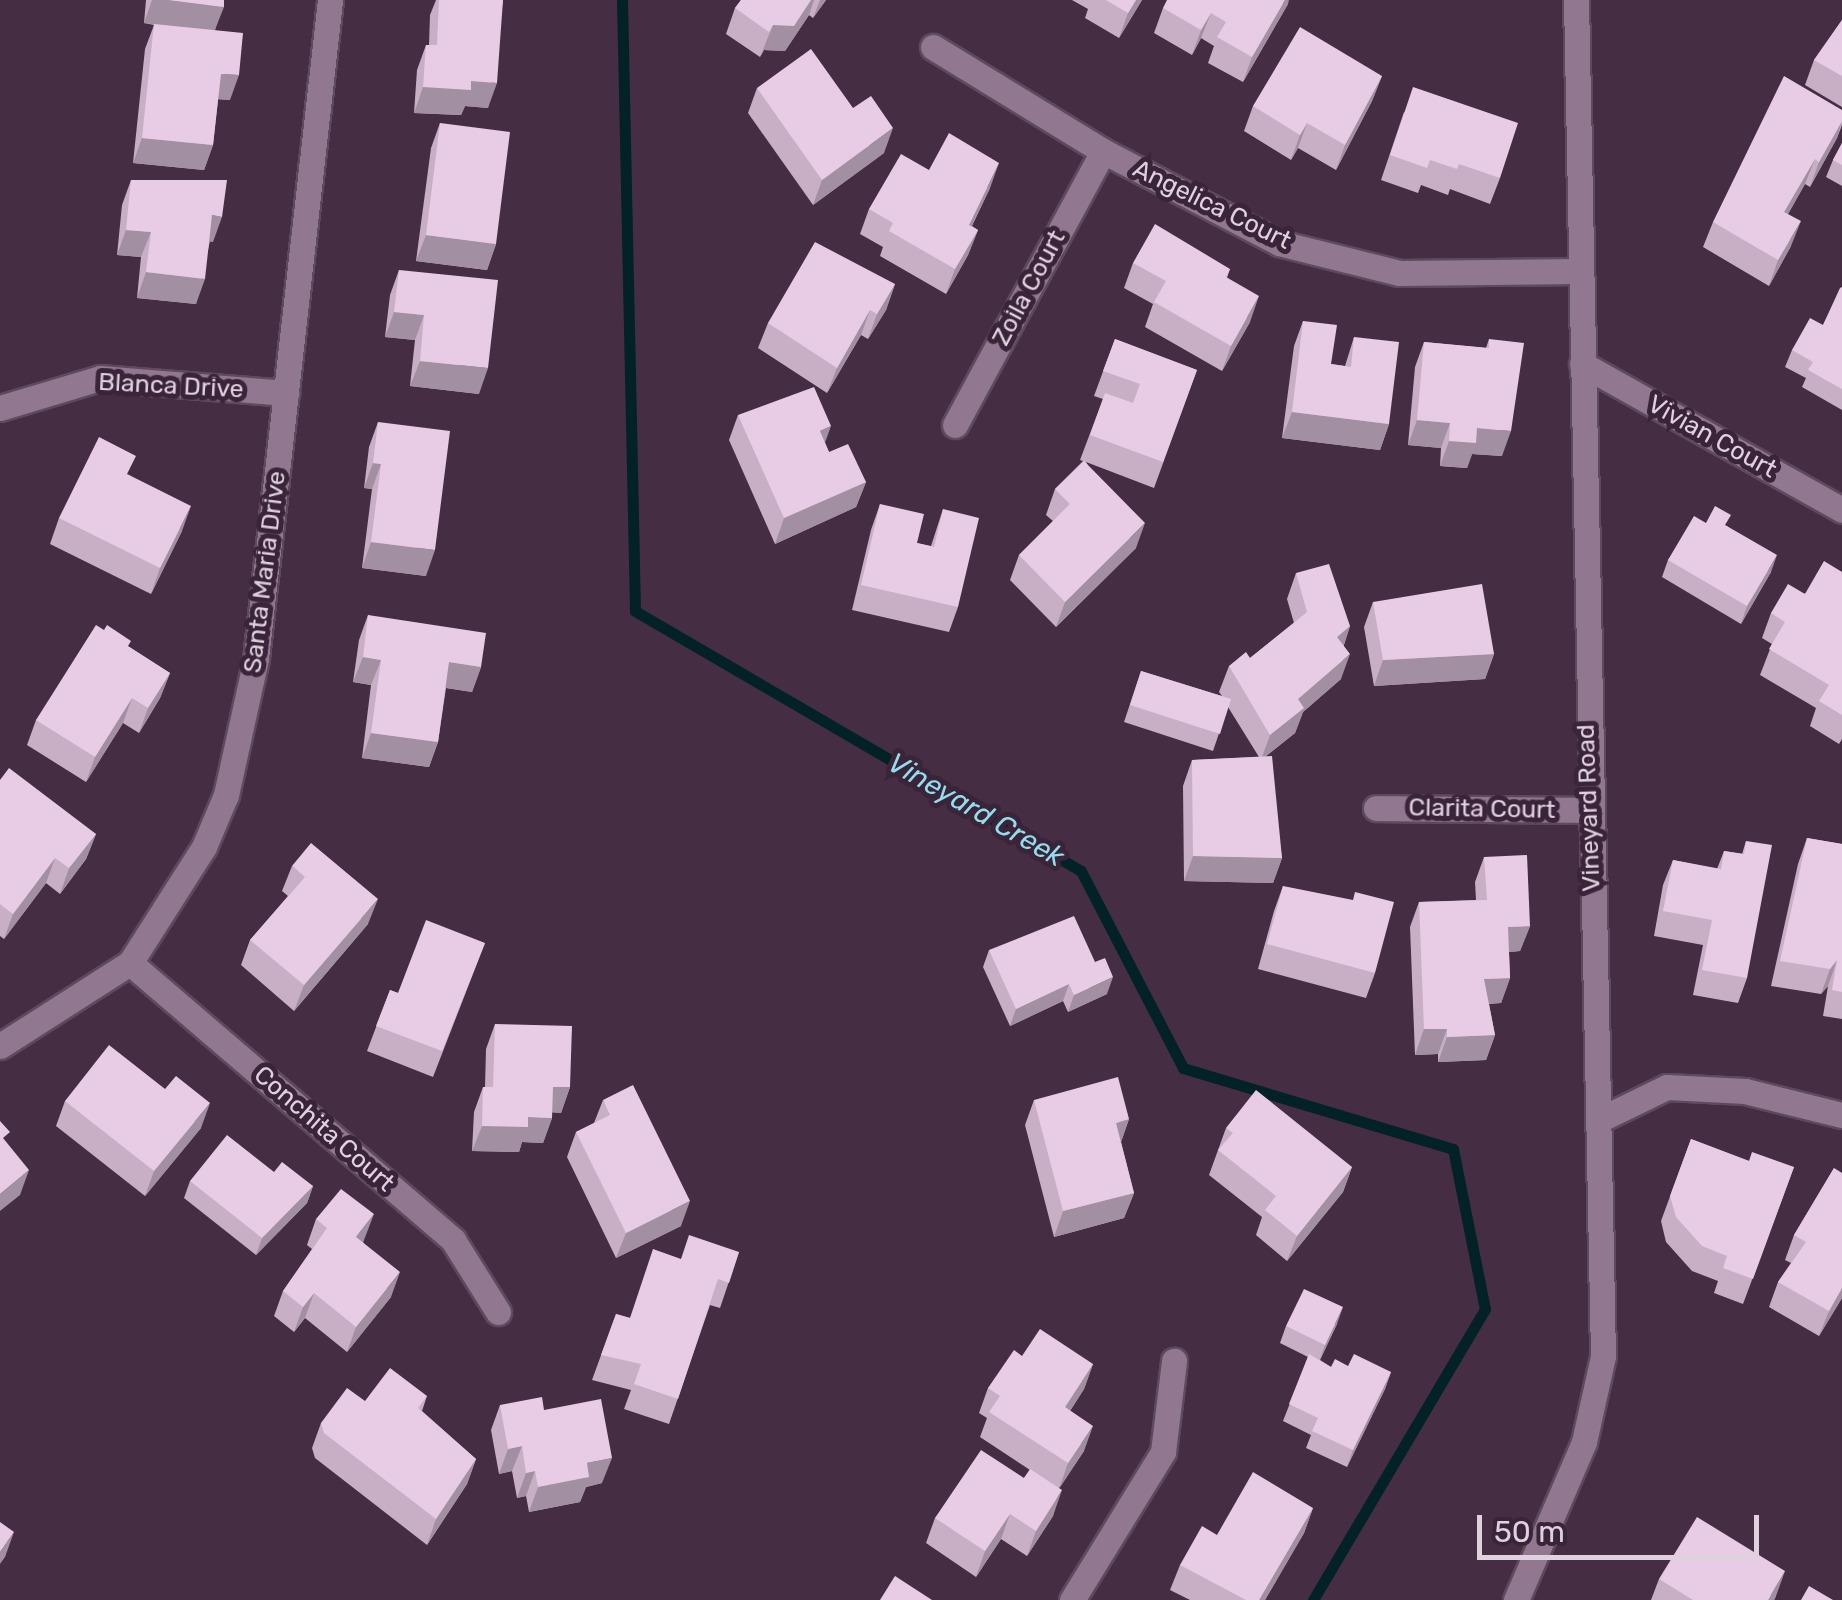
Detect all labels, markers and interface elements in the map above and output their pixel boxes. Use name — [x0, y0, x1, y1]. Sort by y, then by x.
street label: Angelica Court — [1128, 154, 1296, 256]
street label: Zoila Court — [986, 225, 1072, 351]
street label: Blanca Drive — [98, 367, 244, 405]
street label: Vivian Court — [1642, 389, 1782, 485]
street label: Santa Maria Drive — [238, 469, 292, 675]
street label: Vineyard Road — [1571, 724, 1607, 892]
water label: Vineyard Creek — [882, 746, 1070, 874]
street label: Clarita Court — [1408, 793, 1556, 825]
street label: Conchita Court — [248, 1060, 400, 1198]
scale bar — [1482, 1495, 1764, 1557]
text: 50 m — [1494, 1514, 1565, 1550]

